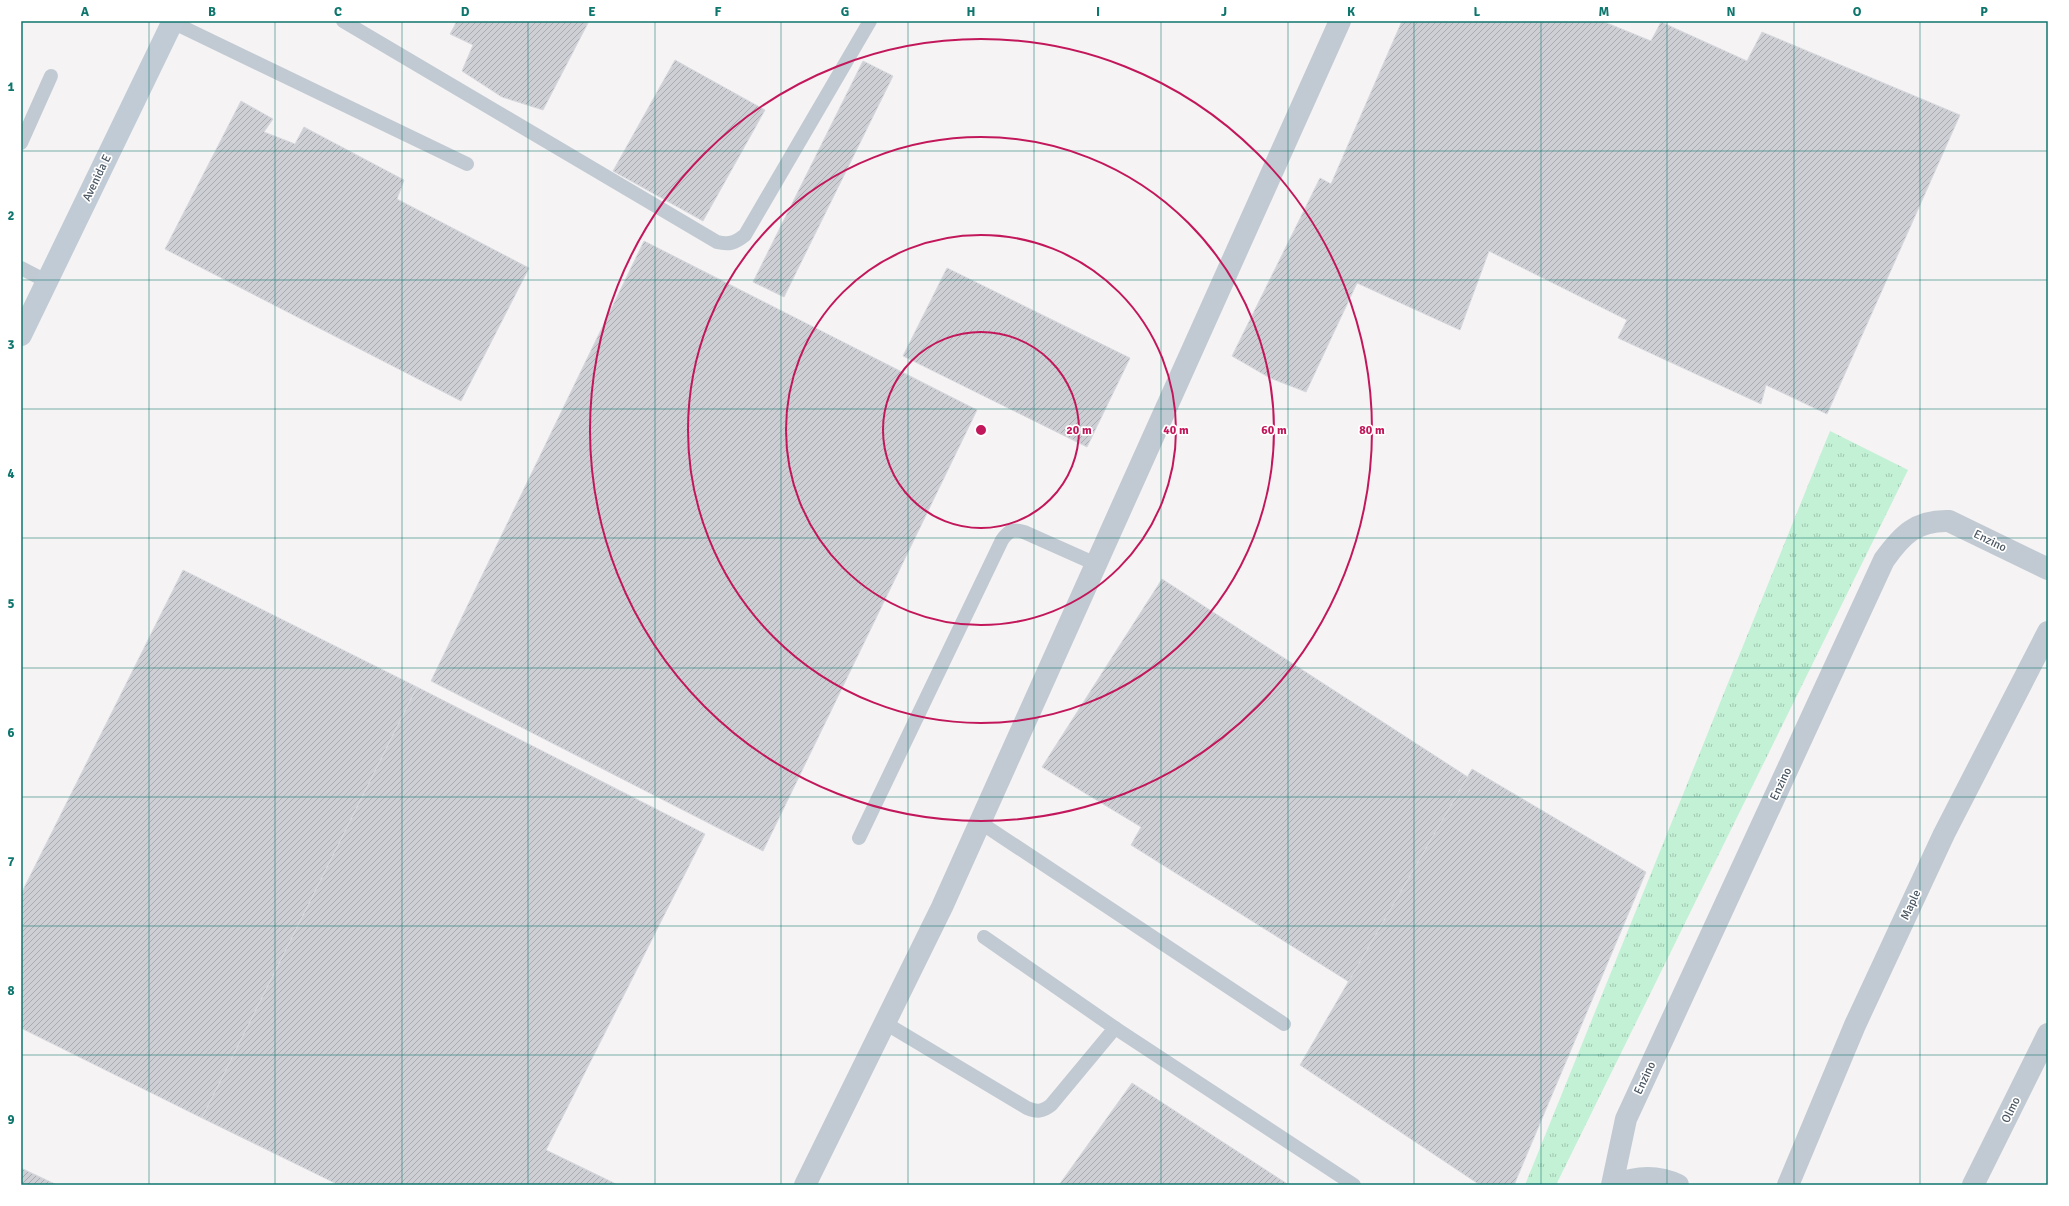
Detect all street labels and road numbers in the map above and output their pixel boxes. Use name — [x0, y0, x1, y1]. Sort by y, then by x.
street label: Avenida E — [79, 152, 115, 204]
street label: Enzino — [1971, 527, 2009, 555]
street label: Enzino — [1767, 765, 1795, 803]
street label: Maple — [1898, 888, 1924, 922]
street label: Enzino — [1631, 1059, 1659, 1097]
street label: Olmo — [1998, 1094, 2024, 1126]

